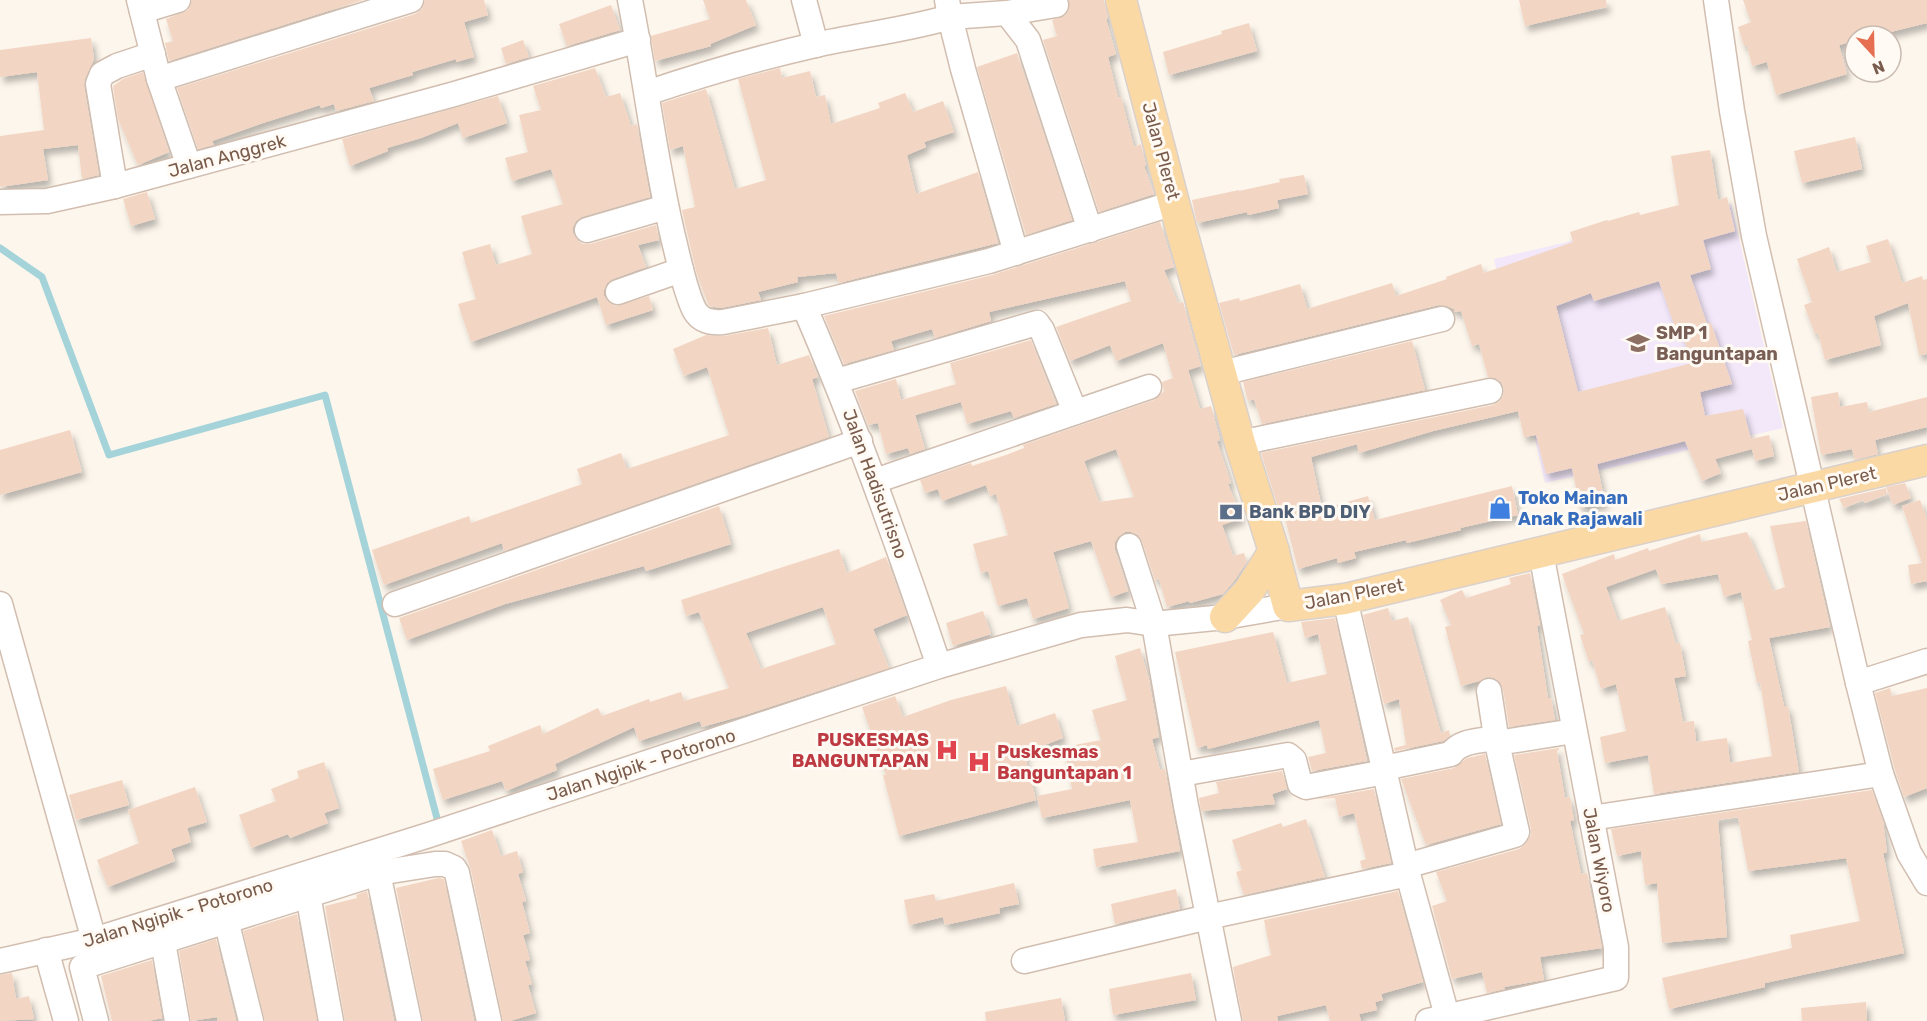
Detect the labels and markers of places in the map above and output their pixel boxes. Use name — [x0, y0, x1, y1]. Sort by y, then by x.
place label: SMP 1 Banguntapan — [1656, 322, 1778, 365]
school or university icon: SMP 1 Banguntapan — [1625, 330, 1651, 356]
place label: Toko Mainan Anak Rajawali — [1518, 487, 1643, 530]
shop icon: Toko Mainan Anak Rajawali — [1487, 495, 1513, 521]
bank icon: Bank BPD DIY — [1218, 499, 1244, 525]
place label: Bank BPD DIY — [1249, 501, 1371, 523]
place label: PUSKESMAS BANGUNTAPAN — [792, 729, 929, 772]
hospital icon: PUSKESMAS BANGUNTAPAN — [934, 737, 960, 763]
place label: Puskesmas Banguntapan 1 — [997, 741, 1132, 784]
hospital icon: Puskesmas Banguntapan 1 — [966, 749, 992, 775]

